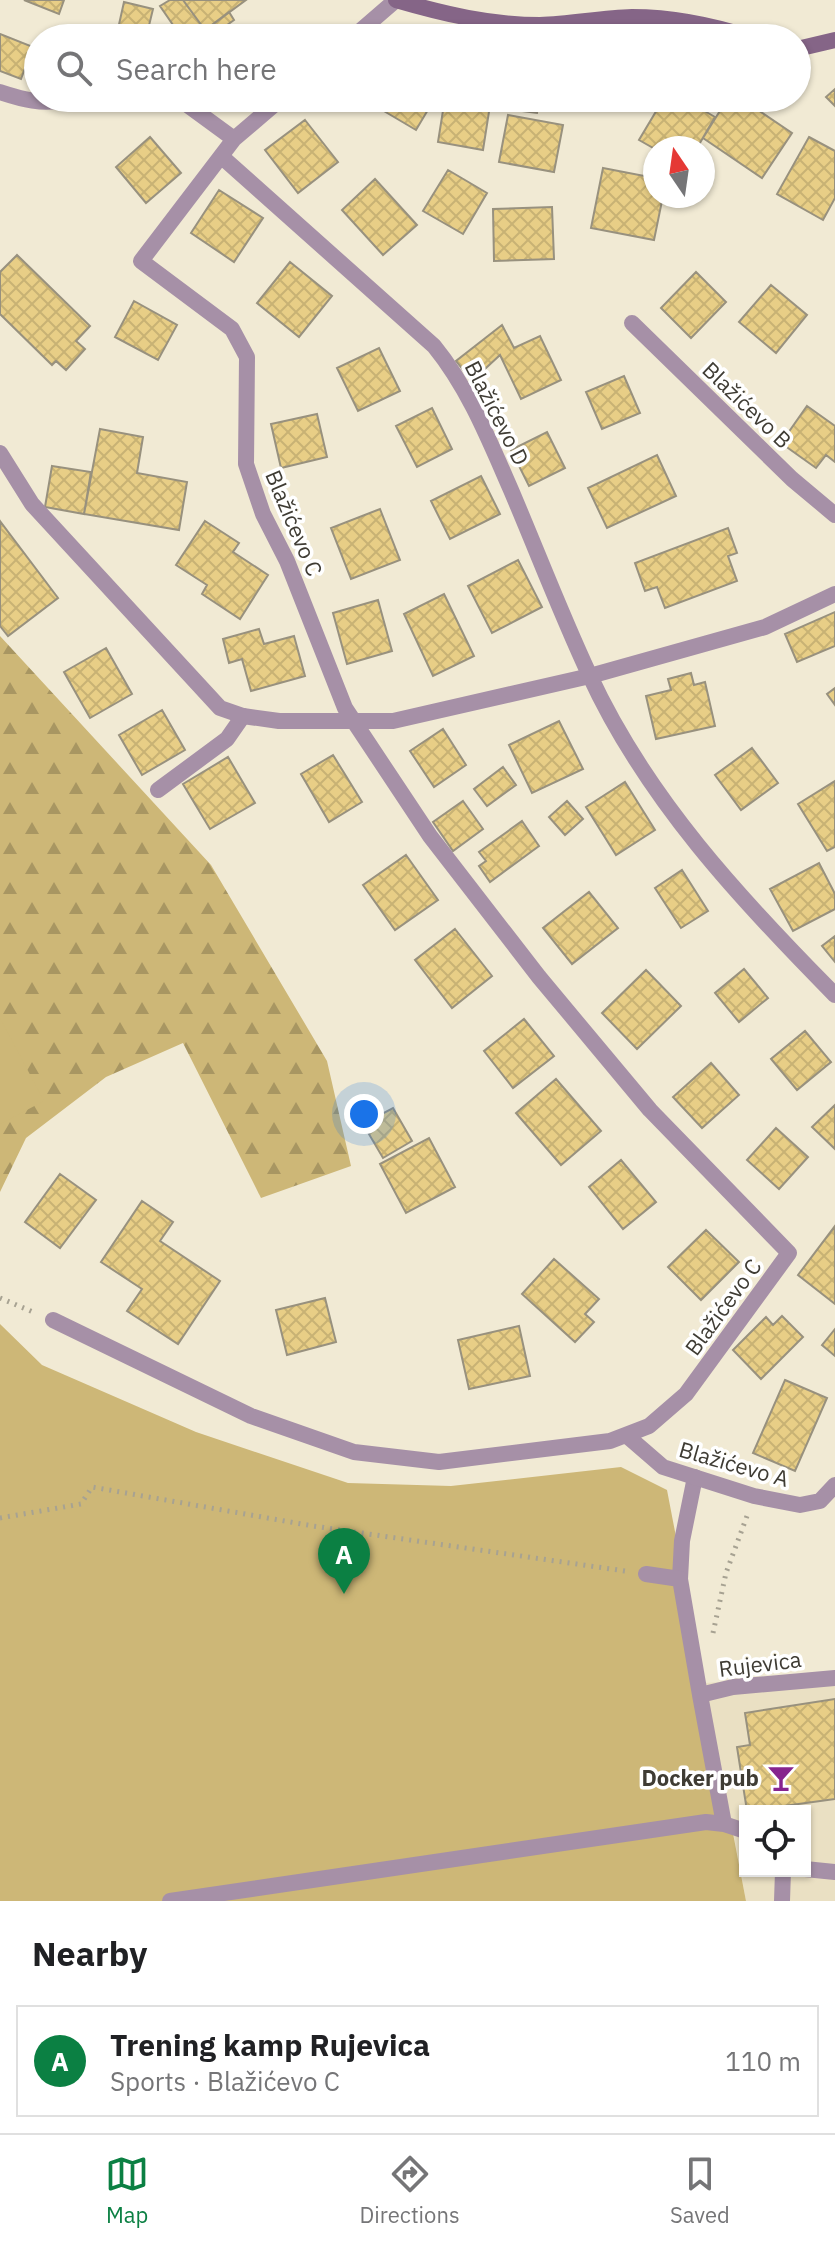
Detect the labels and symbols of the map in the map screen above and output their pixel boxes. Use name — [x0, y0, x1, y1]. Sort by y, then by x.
north arrow — [643, 136, 715, 208]
street label: Blažićevo B — [697, 355, 798, 454]
street label: Blažićevo D — [459, 356, 536, 470]
street label: Blažićevo C — [259, 465, 330, 580]
your location — [344, 1094, 384, 1134]
street label: Blažićevo C — [678, 1253, 767, 1361]
street label: Blažićevo A — [676, 1434, 792, 1493]
pin: A — [318, 1528, 370, 1594]
street label: Rujevica — [717, 1644, 803, 1683]
place label: Docker pub — [641, 1763, 759, 1792]
bar icon: Docker pub — [766, 1763, 796, 1793]

